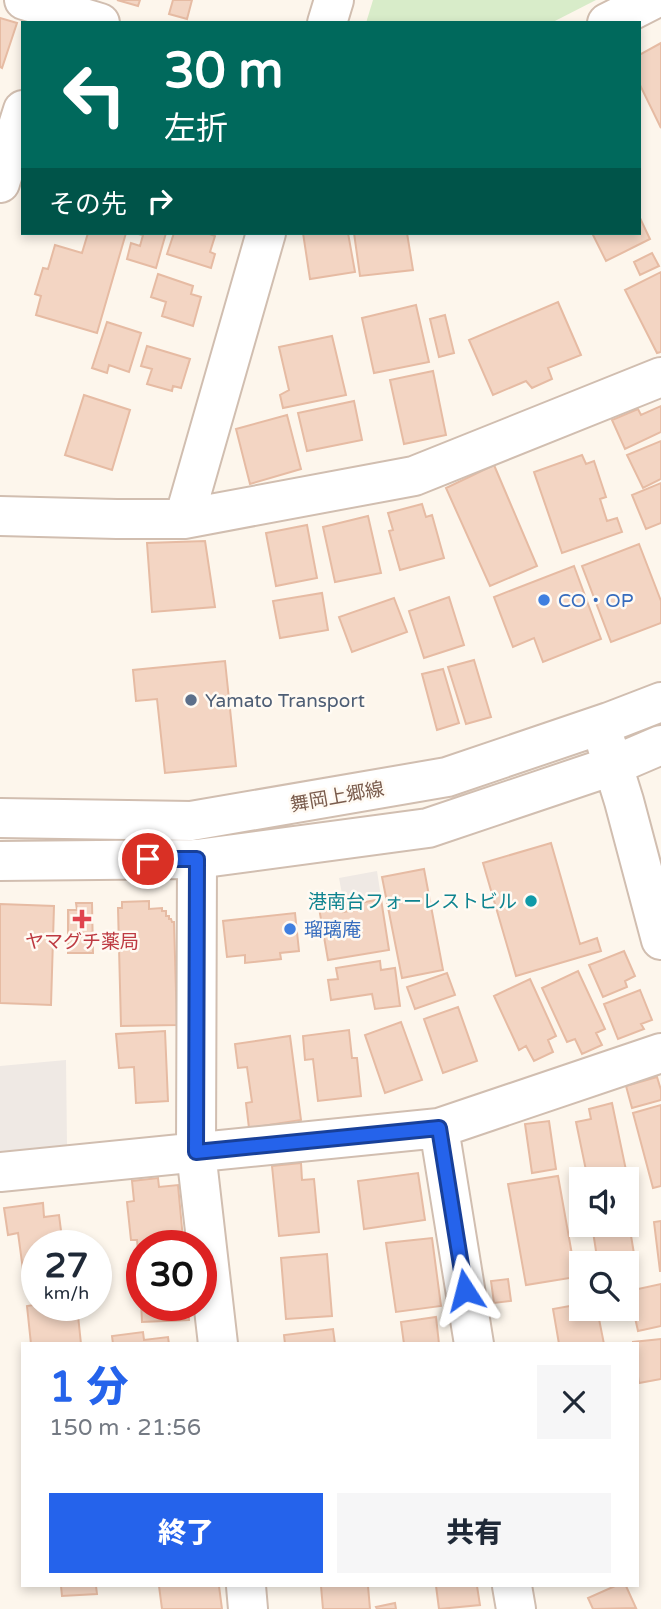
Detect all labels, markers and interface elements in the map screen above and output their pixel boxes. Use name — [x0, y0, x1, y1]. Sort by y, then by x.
text: 30 m — [164, 42, 283, 101]
icon: left — [49, 49, 140, 140]
text: 左折 — [164, 110, 228, 148]
icon: right — [141, 182, 179, 220]
text: その先 — [49, 189, 127, 220]
place label: CO・OP — [558, 590, 634, 612]
marker: CO・OP — [536, 592, 552, 608]
place label: Yamato Transport — [205, 690, 365, 712]
marker: Yamato Transport — [183, 692, 199, 708]
street label: 舞岡上郷線 — [288, 778, 386, 816]
pin — [118, 829, 178, 889]
icon: arrive — [129, 840, 167, 878]
place label: 港南台フォーレストビル — [308, 891, 517, 913]
marker: 港南台フォーレストビル — [523, 893, 539, 909]
marker: ヤマグチ薬局 — [74, 911, 90, 927]
place label: 瑠璃庵 — [304, 919, 361, 941]
marker: 瑠璃庵 — [282, 921, 298, 937]
place label: ヤマグチ薬局 — [25, 931, 139, 953]
map controls — [569, 1167, 639, 1321]
button: sound — [569, 1167, 639, 1237]
speed limit sign: 30 — [126, 1230, 217, 1321]
text: 27 — [45, 1245, 88, 1287]
button: search — [569, 1251, 639, 1321]
position arrow — [428, 1253, 502, 1327]
text: km/h — [44, 1282, 89, 1304]
text: 1 分 — [49, 1362, 128, 1413]
button: close — [537, 1365, 611, 1439]
text: 150 m · 21:56 — [49, 1414, 201, 1442]
button: 終了 — [49, 1493, 323, 1573]
button: 共有 — [337, 1493, 611, 1573]

